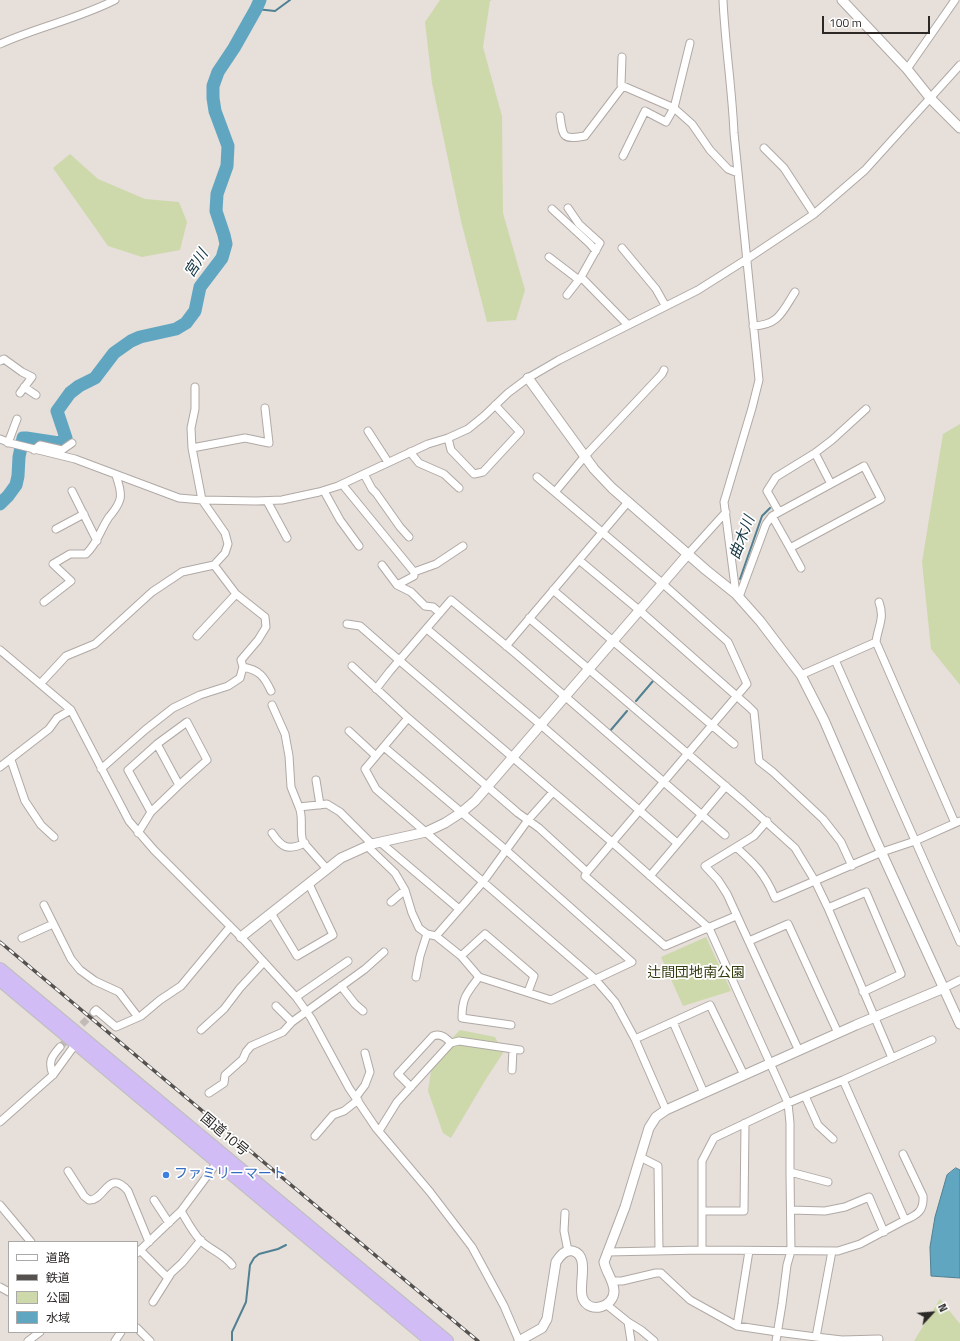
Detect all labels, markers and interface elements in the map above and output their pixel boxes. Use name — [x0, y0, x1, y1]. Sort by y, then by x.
scale bar — [824, 8, 932, 34]
text: 100 m — [829, 13, 862, 32]
water label: 宮川 — [181, 247, 213, 281]
water label: 曲木川 — [727, 514, 759, 562]
park label: 辻間団地南公園 — [647, 966, 745, 982]
street label: 国道10号 — [197, 1110, 251, 1160]
place label: ファミリーマート — [174, 1167, 286, 1183]
marker: ファミリーマート — [161, 1170, 171, 1180]
legend — [8, 1241, 138, 1333]
text: 道路 — [46, 1248, 70, 1267]
text: 鉄道 — [46, 1268, 70, 1287]
text: 公園 — [46, 1288, 70, 1307]
north arrow — [912, 1293, 952, 1333]
text: N — [934, 1301, 952, 1315]
text: 水域 — [46, 1308, 70, 1327]

